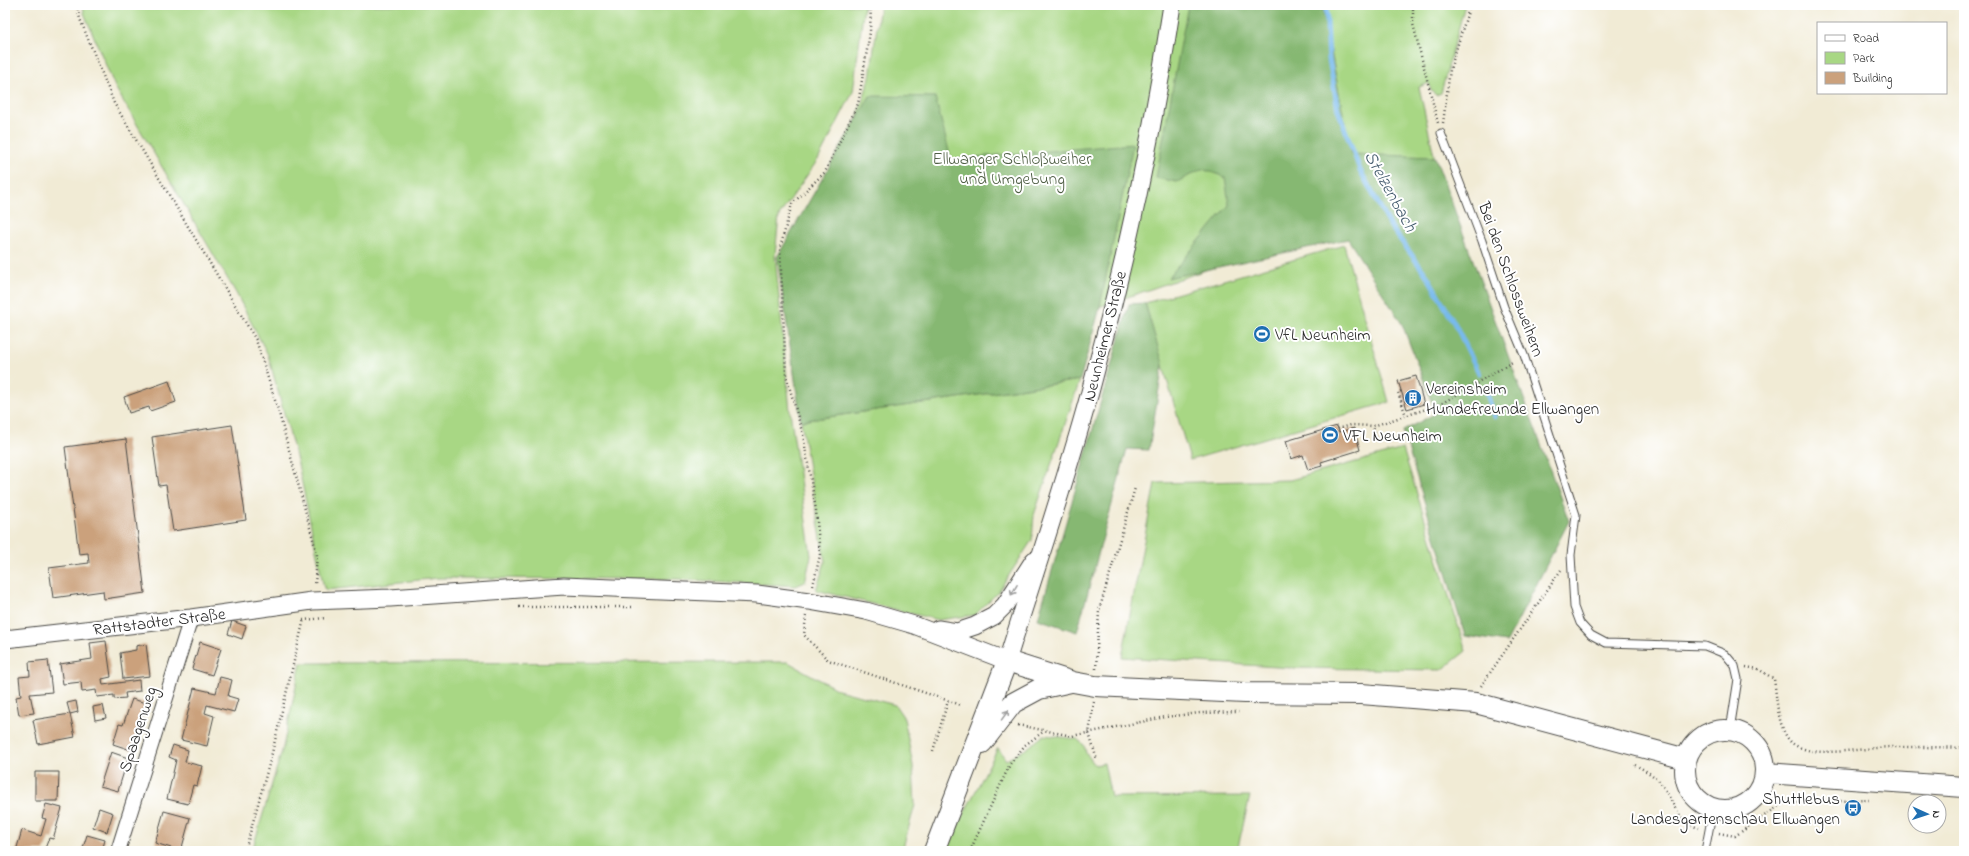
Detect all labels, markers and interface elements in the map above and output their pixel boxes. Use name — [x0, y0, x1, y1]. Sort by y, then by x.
legend — [1817, 22, 1947, 94]
text: Road — [1853, 30, 1879, 48]
text: Park — [1853, 50, 1875, 68]
text: Building — [1852, 70, 1892, 89]
park label: Ellwanger Schloßweiher und Umgebung — [933, 147, 1092, 194]
water label: Stelzenbach — [1356, 147, 1422, 238]
street label: Bei den Schlossweihern — [1471, 198, 1550, 360]
street label: Neunheimer Straße — [1077, 268, 1134, 404]
place label: VfL Neunheim — [1274, 323, 1371, 348]
sports icon: VfL Neunheim — [1252, 324, 1272, 344]
place label: Vereinsheim Hundefreunde Ellwangen — [1425, 377, 1599, 424]
building icon: Vereinsheim Hundefreunde Ellwangen — [1403, 388, 1423, 408]
place label: VFL Neunheim — [1342, 424, 1442, 449]
sports icon: VFL Neunheim — [1320, 425, 1340, 445]
one-way arrow — [1009, 584, 1017, 596]
street label: Rattstadter Straße — [91, 602, 227, 643]
street label: Spaagenweg — [113, 683, 166, 776]
one-way arrow — [1001, 709, 1009, 720]
place label: Shuttlebus Landesgartenschau Ellwangen — [1631, 787, 1840, 834]
north arrow — [1907, 794, 1947, 834]
bus stop icon: Shuttlebus Landesgartenschau Ellwangen — [1843, 798, 1863, 818]
text: N — [1928, 810, 1944, 819]

